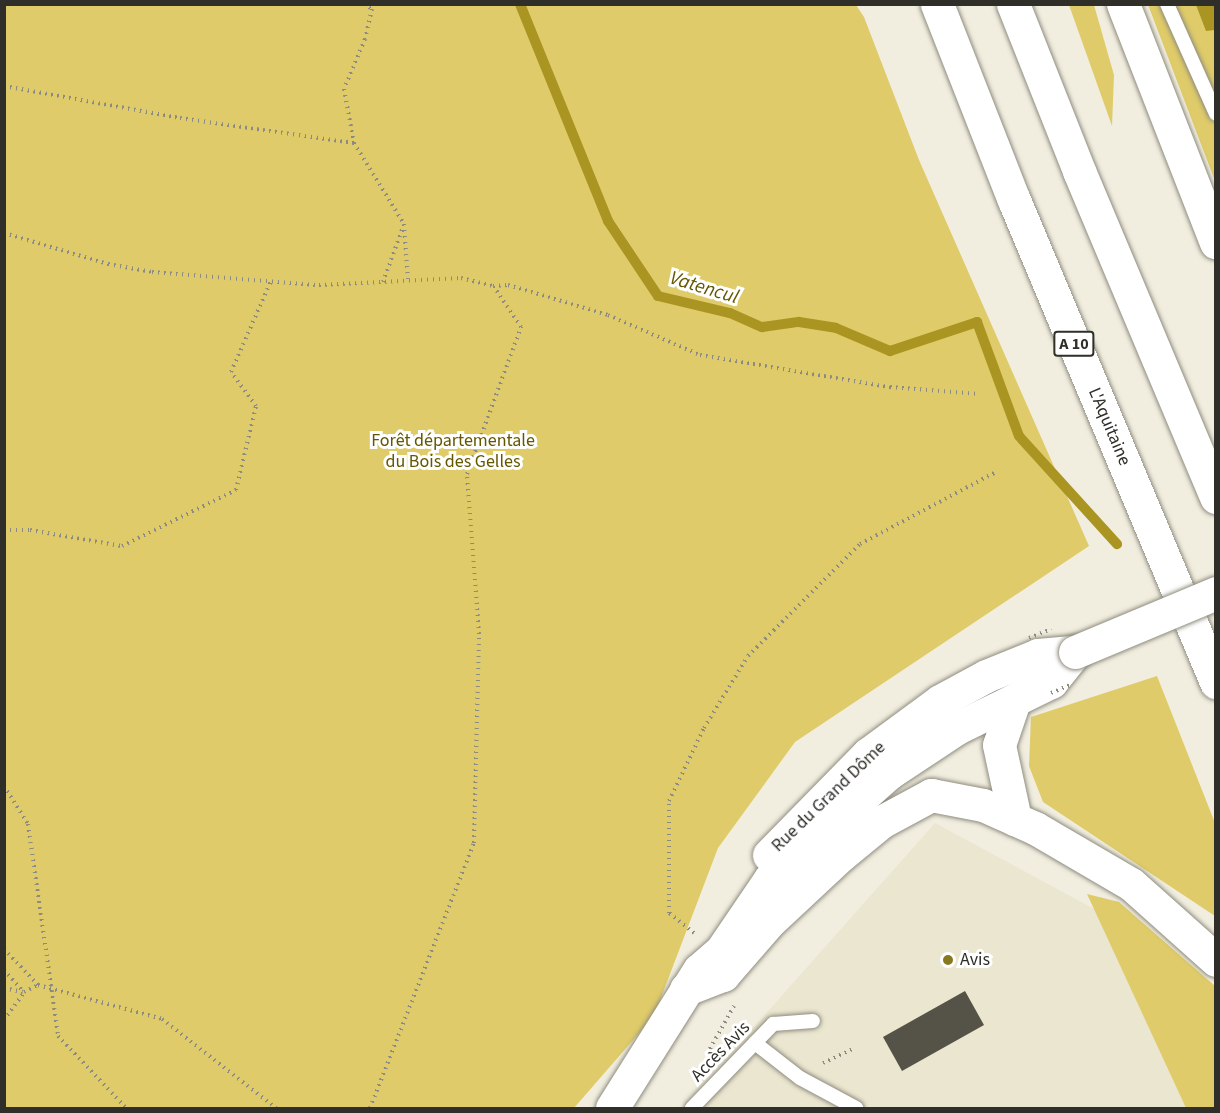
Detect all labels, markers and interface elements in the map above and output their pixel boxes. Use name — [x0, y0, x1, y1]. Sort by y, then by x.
water label: Vatencul — [667, 266, 741, 310]
road number: A 10 — [1053, 331, 1095, 357]
street label: L'Aquitaine — [1083, 385, 1135, 469]
park label: Forêt départementale du Bois des Gelles — [371, 431, 535, 474]
street label: Rue du Grand Dôme — [768, 737, 890, 857]
place label: Avis — [960, 949, 990, 971]
marker: Avis — [941, 953, 955, 967]
street label: Accès Avis — [687, 1017, 755, 1087]

